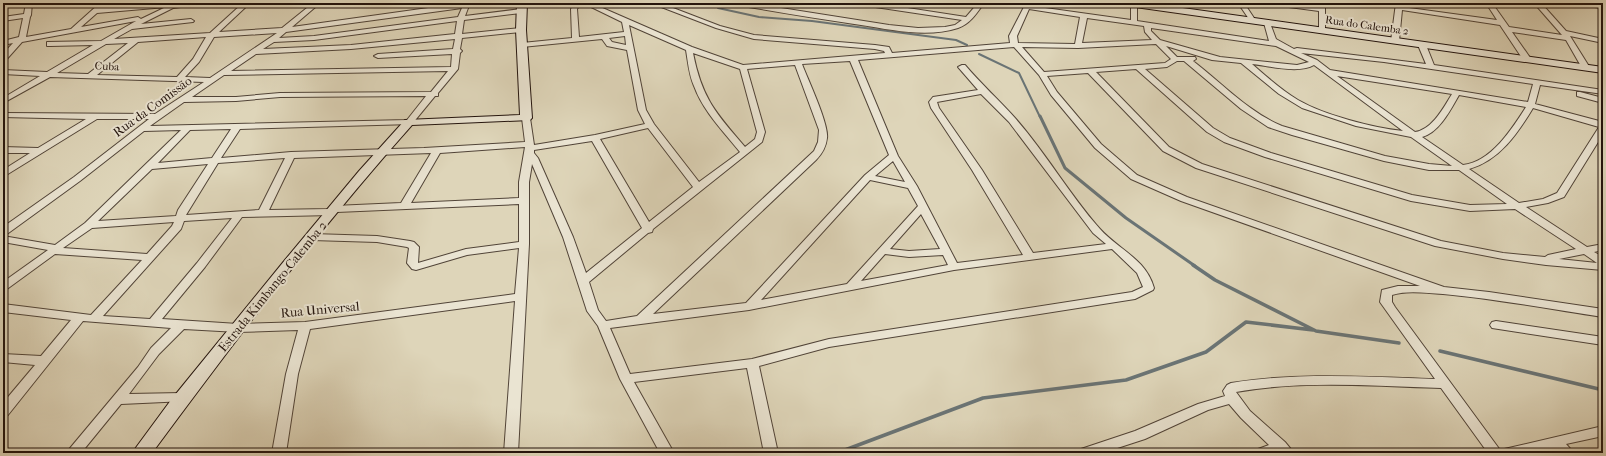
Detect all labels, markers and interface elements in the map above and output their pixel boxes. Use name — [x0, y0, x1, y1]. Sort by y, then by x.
street label: Rua do Calemba 2 — [1324, 13, 1410, 38]
street label: Cuba — [94, 59, 120, 74]
street label: Rua da Comissão — [110, 73, 195, 140]
street label: Estrada Kimbango-Calemba 2 — [215, 218, 330, 355]
street label: Rua Universal — [280, 299, 361, 320]

